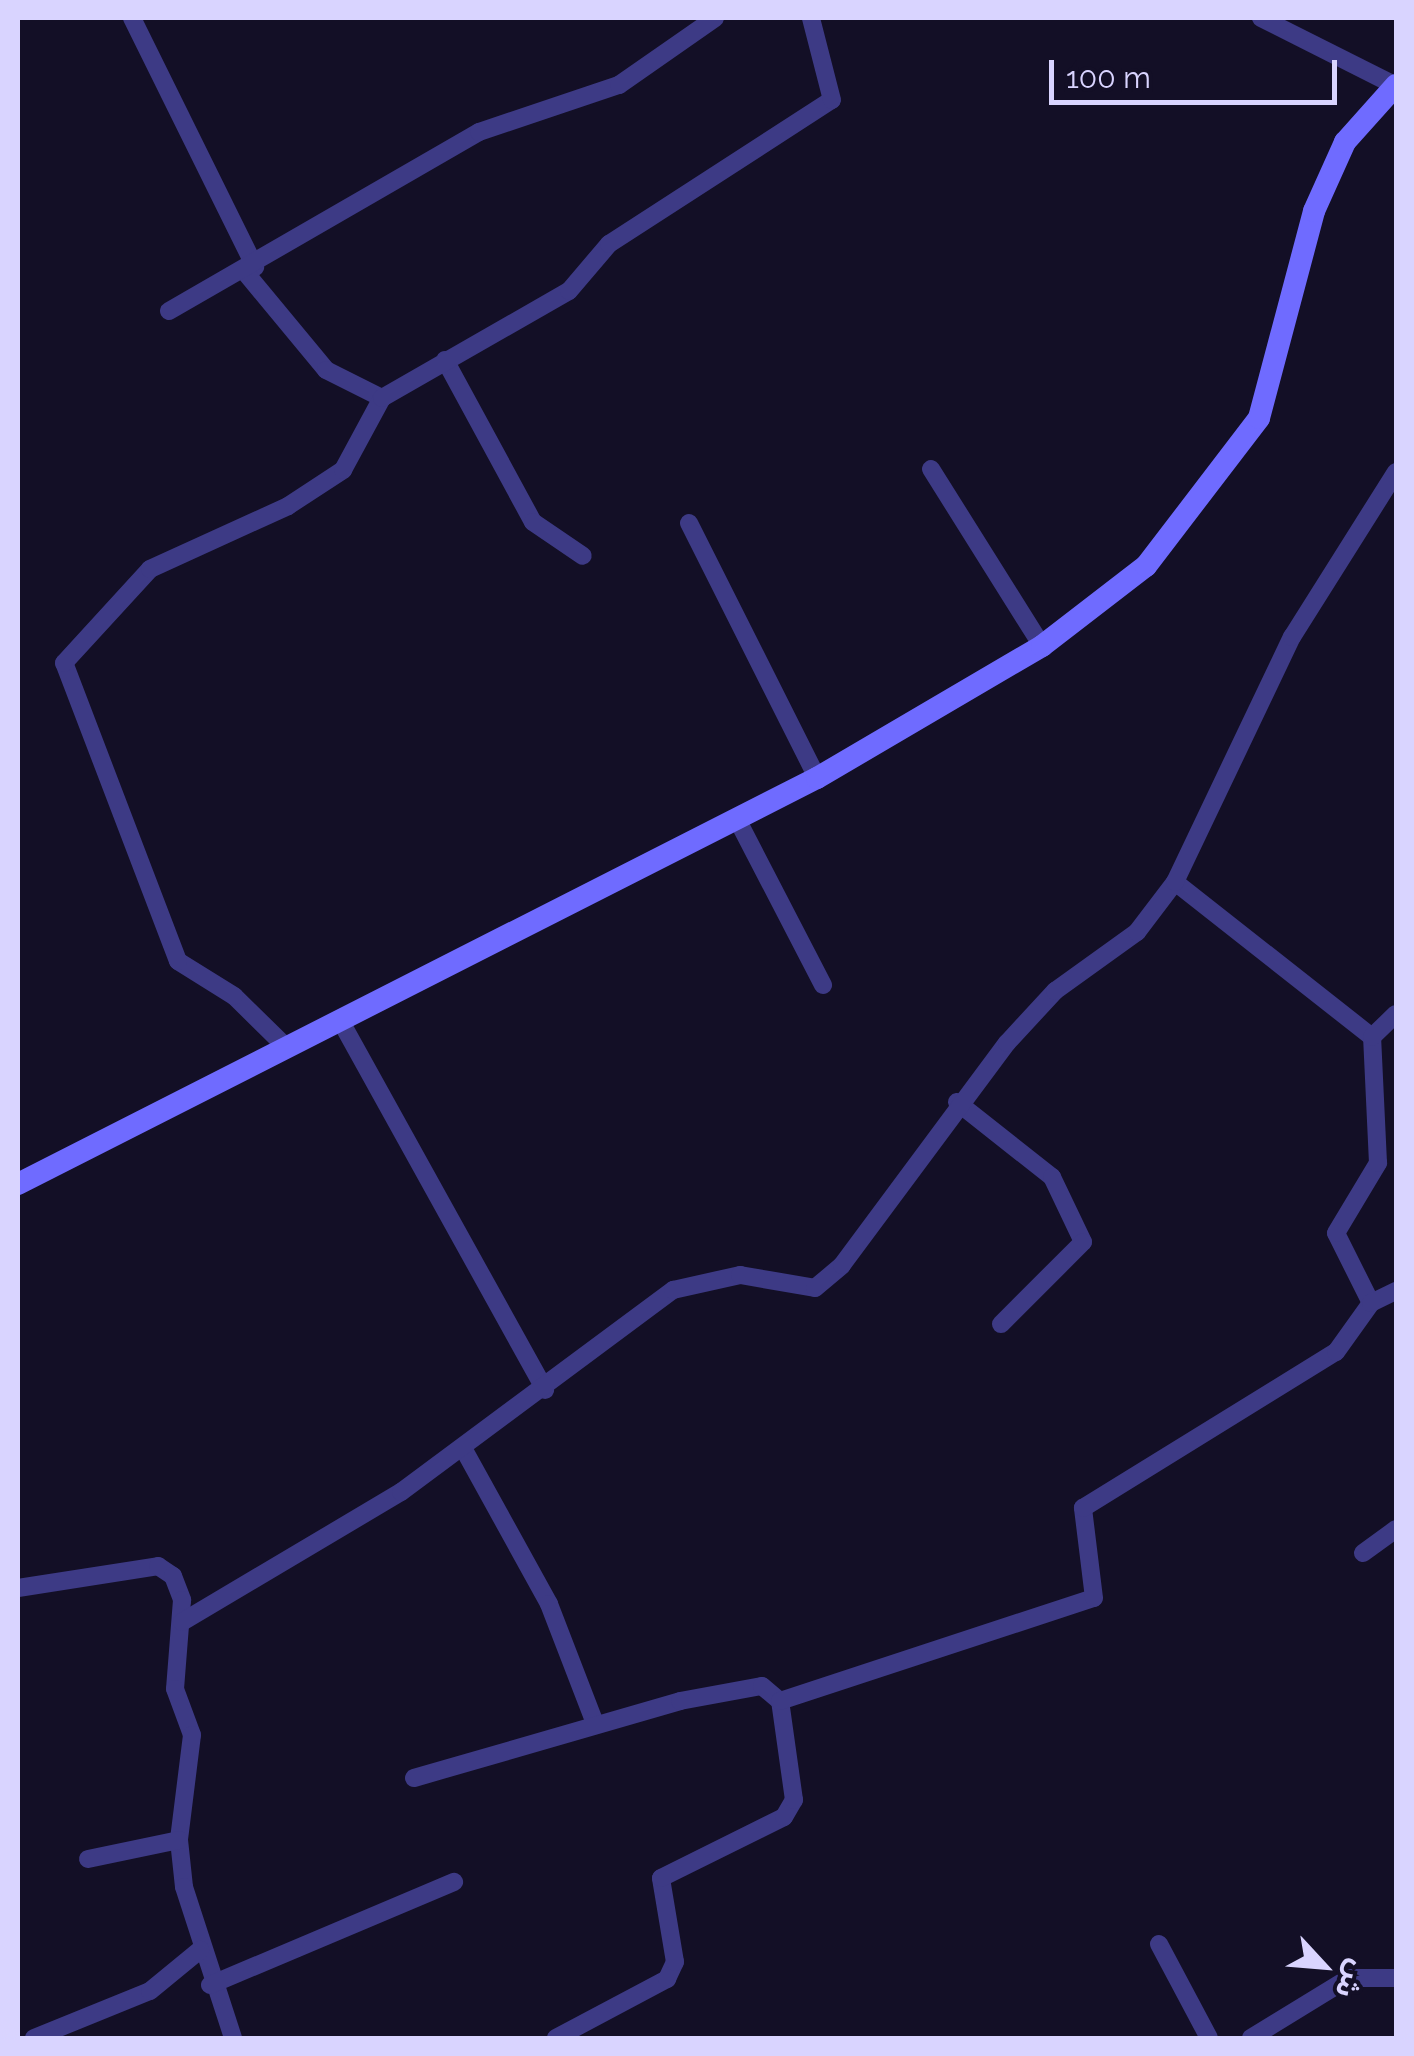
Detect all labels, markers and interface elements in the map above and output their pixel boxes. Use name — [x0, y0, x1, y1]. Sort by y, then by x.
scale bar — [1054, 40, 1342, 102]
text: 100 m — [1066, 60, 1151, 95]
north arrow — [1274, 1916, 1374, 2016]
text: ش — [1328, 1955, 1375, 2004]

